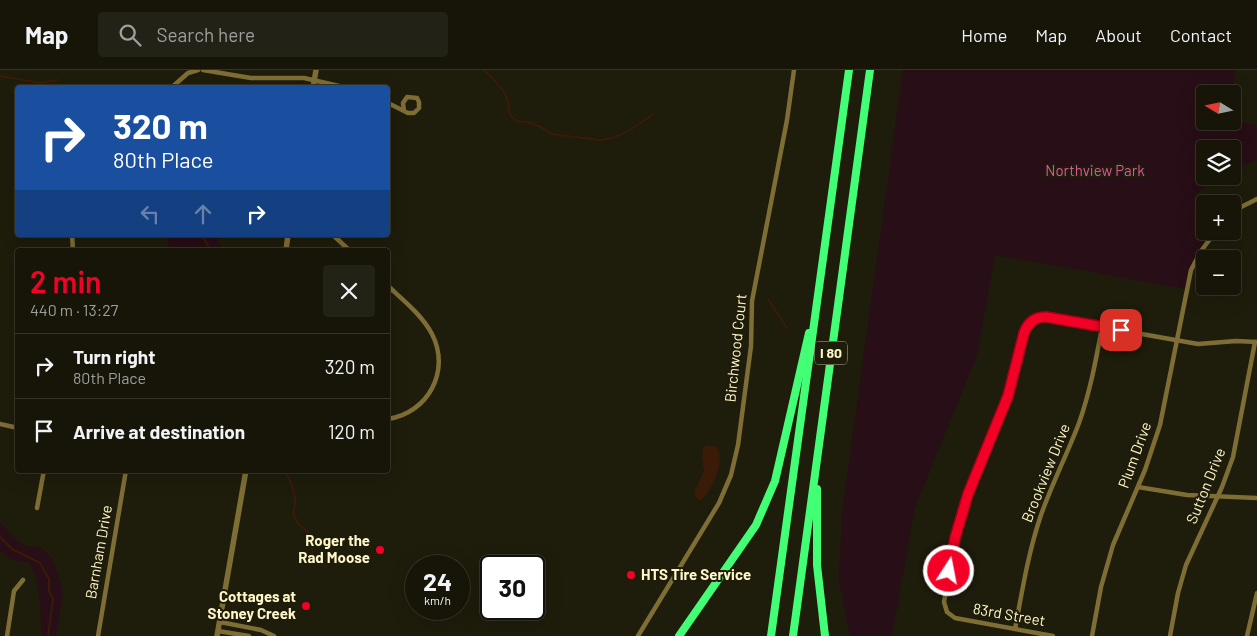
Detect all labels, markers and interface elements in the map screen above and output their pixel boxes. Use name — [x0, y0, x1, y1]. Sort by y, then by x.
search box — [98, 12, 448, 57]
text: Map — [25, 20, 68, 49]
icon: search — [116, 21, 144, 49]
text: Search here — [156, 23, 255, 46]
text: Home — [961, 24, 1007, 46]
text: Map — [1035, 24, 1067, 46]
text: About — [1095, 24, 1142, 46]
text: Contact — [1170, 24, 1232, 46]
north arrow — [1196, 85, 1241, 130]
map controls — [1196, 85, 1241, 295]
text: 320 m — [113, 104, 208, 146]
icon: right — [30, 105, 95, 170]
button: layers — [1196, 140, 1241, 185]
text: 80th Place — [113, 146, 214, 172]
park label: Northview Park — [1045, 161, 1145, 179]
button: + — [1196, 195, 1241, 240]
icon: left — [136, 200, 164, 228]
icon: ahead — [189, 200, 217, 228]
icon: right — [242, 200, 270, 228]
button: − — [1196, 250, 1241, 295]
text: 2 min — [30, 263, 101, 299]
button: close — [323, 265, 375, 317]
street label: Birchwood Court — [720, 293, 750, 403]
text: 440 m · 13:27 — [30, 300, 118, 319]
pin — [1100, 309, 1142, 351]
icon: arrive — [1107, 316, 1135, 344]
road number: I 80 — [815, 342, 847, 364]
text: Turn right — [73, 345, 155, 368]
icon: right — [30, 352, 58, 380]
text: 320 m — [325, 355, 375, 378]
text: 80th Place — [73, 368, 146, 387]
icon: arrive — [30, 417, 58, 445]
street label: Plum Drive — [1114, 419, 1154, 490]
text: Arrive at destination — [73, 420, 245, 443]
text: 120 m — [328, 420, 375, 443]
street label: Brookview Drive — [1017, 421, 1073, 525]
street label: Sutton Drive — [1182, 445, 1228, 526]
street label: Barnham Drive — [81, 503, 115, 600]
place label: Roger the Rad Moose — [298, 531, 370, 566]
marker: Roger the Rad Moose — [374, 544, 386, 556]
position arrow — [922, 544, 974, 596]
speed limit sign: 30 — [480, 555, 545, 620]
place label: HTS Tire Service — [641, 565, 751, 583]
text: 24 — [423, 566, 452, 596]
marker: HTS Tire Service — [625, 569, 637, 581]
place label: Cottages at Stoney Creek — [208, 587, 296, 622]
text: km/h — [424, 593, 451, 607]
street label: 83rd Street — [972, 599, 1047, 629]
marker: Cottages at Stoney Creek — [300, 600, 312, 612]

